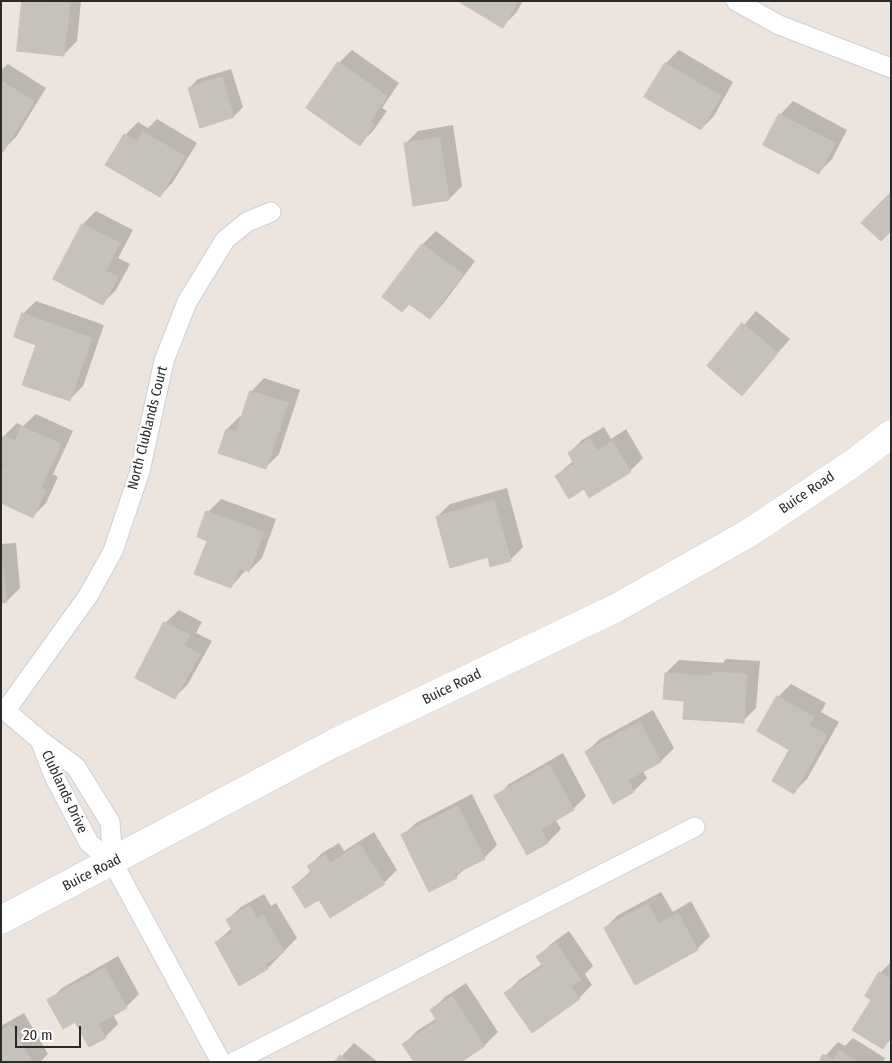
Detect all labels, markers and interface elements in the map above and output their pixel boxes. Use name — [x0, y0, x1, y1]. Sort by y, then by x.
street label: North Clublands Court — [124, 364, 172, 492]
street label: Buice Road — [776, 468, 838, 518]
street label: Buice Road — [420, 666, 484, 708]
street label: Clublands Drive — [37, 748, 91, 836]
street label: Buice Road — [60, 851, 124, 895]
scale bar — [18, 1016, 84, 1048]
text: 20 m — [23, 1026, 53, 1044]

